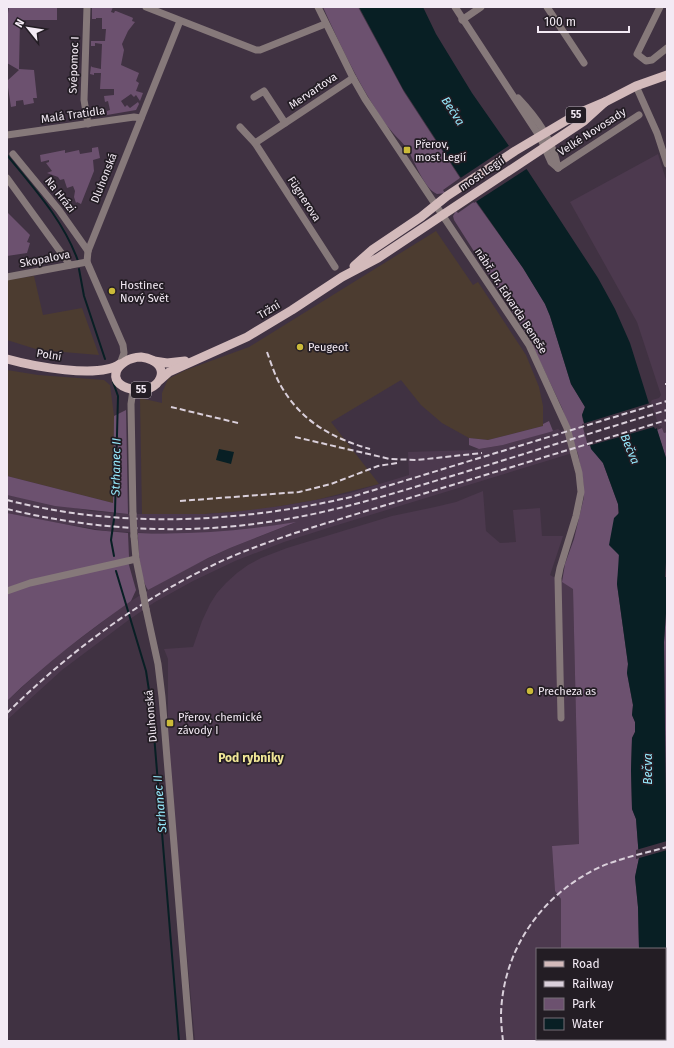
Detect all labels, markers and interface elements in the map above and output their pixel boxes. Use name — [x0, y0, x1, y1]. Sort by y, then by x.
north arrow — [8, 8, 48, 48]
scale bar — [538, 8, 629, 34]
text: 100 m — [544, 15, 576, 29]
text: N — [12, 17, 27, 30]
street label: Svépomoc I — [67, 36, 81, 94]
street label: Mervartova — [286, 70, 340, 112]
water label: Bečva — [439, 94, 468, 128]
street label: Malá Tratidla — [40, 104, 106, 126]
street label: Velké Novosady — [556, 105, 629, 159]
road number: 55 — [566, 107, 586, 123]
place label: Přerov, most Legií — [415, 138, 466, 164]
marker: Přerov, most Legií — [402, 145, 412, 155]
street label: Dluhonská — [88, 151, 120, 205]
street label: most Legií — [457, 154, 507, 194]
street label: Fügnerova — [285, 174, 323, 224]
street label: Na Hrázi — [42, 175, 78, 215]
street label: nábř. Dr. Edvarda Beneše — [472, 246, 550, 356]
street label: Skopalova — [19, 248, 71, 270]
place label: Hostinec Nový Svět — [120, 279, 169, 305]
marker: Hostinec Nový Svět — [107, 286, 117, 296]
street label: Tržní — [255, 298, 283, 322]
place label: Peugeot — [308, 341, 348, 354]
marker: Peugeot — [295, 342, 305, 352]
street label: Polní — [36, 347, 62, 363]
road number: 55 — [131, 382, 151, 398]
water label: Bečva — [617, 432, 643, 466]
water label: Strhanec II — [108, 437, 124, 497]
place label: Precheza as — [538, 685, 596, 698]
marker: Precheza as — [525, 686, 535, 696]
street label: Dluhonská — [142, 689, 160, 743]
place label: Přerov, chemické závody I — [178, 711, 262, 737]
marker: Přerov, chemické závody I — [165, 718, 175, 728]
district label: Pod rybníky — [218, 751, 285, 765]
water label: Bečva — [641, 753, 655, 785]
water label: Strhanec II — [150, 774, 170, 834]
legend — [536, 948, 666, 1040]
text: Road — [572, 957, 600, 971]
text: Railway — [572, 977, 613, 991]
text: Park — [572, 997, 596, 1011]
text: Water — [572, 1017, 604, 1031]

